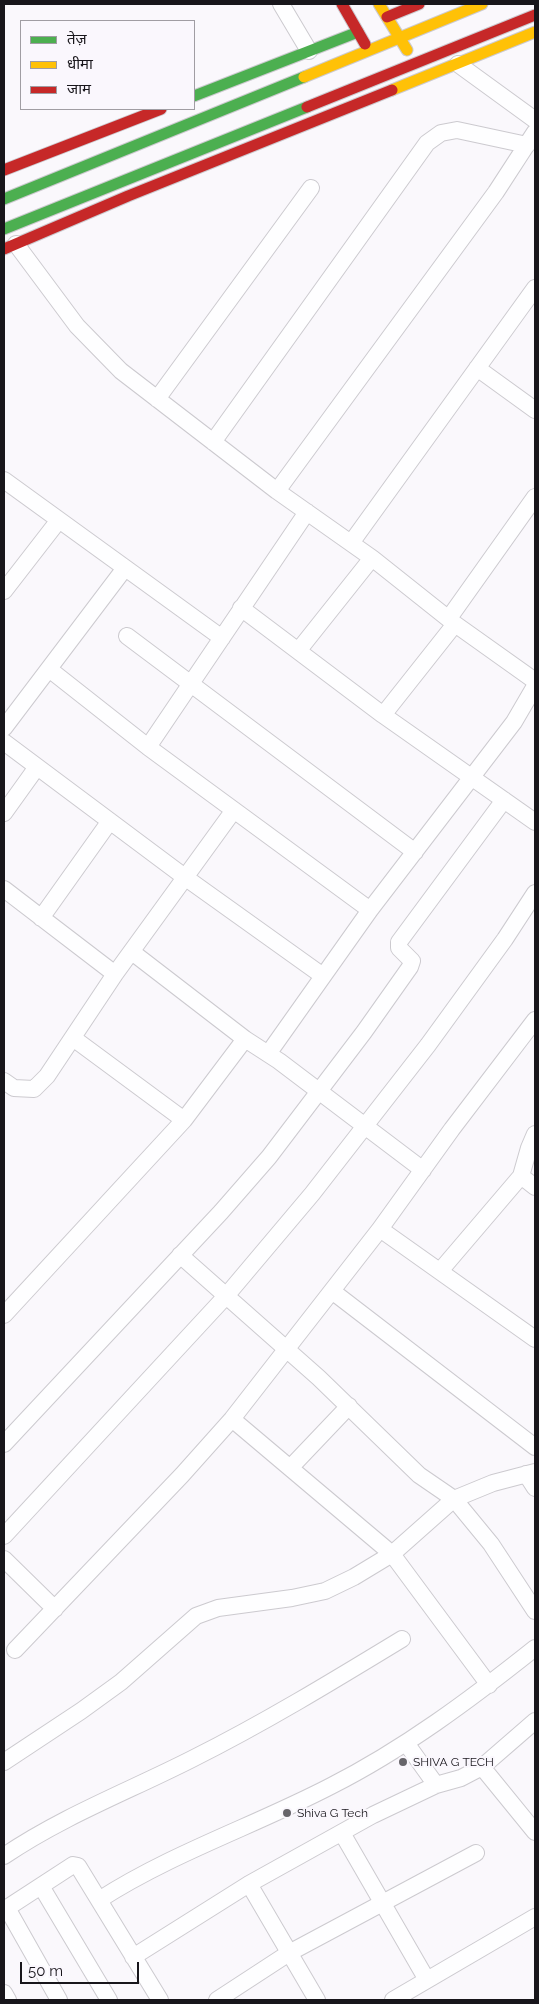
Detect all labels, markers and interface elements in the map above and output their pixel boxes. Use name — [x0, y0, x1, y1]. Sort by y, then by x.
legend — [20, 20, 195, 110]
text: तेज़ — [67, 30, 87, 48]
text: धीमा — [67, 55, 93, 73]
text: जाम — [67, 80, 91, 98]
place label: SHIVA G TECH — [413, 1755, 494, 1769]
marker: SHIVA G TECH — [397, 1756, 409, 1768]
place label: Shiva G Tech — [297, 1806, 368, 1820]
marker: Shiva G Tech — [281, 1807, 293, 1819]
scale bar — [22, 1952, 141, 1984]
text: 50 m — [28, 1962, 63, 1980]

